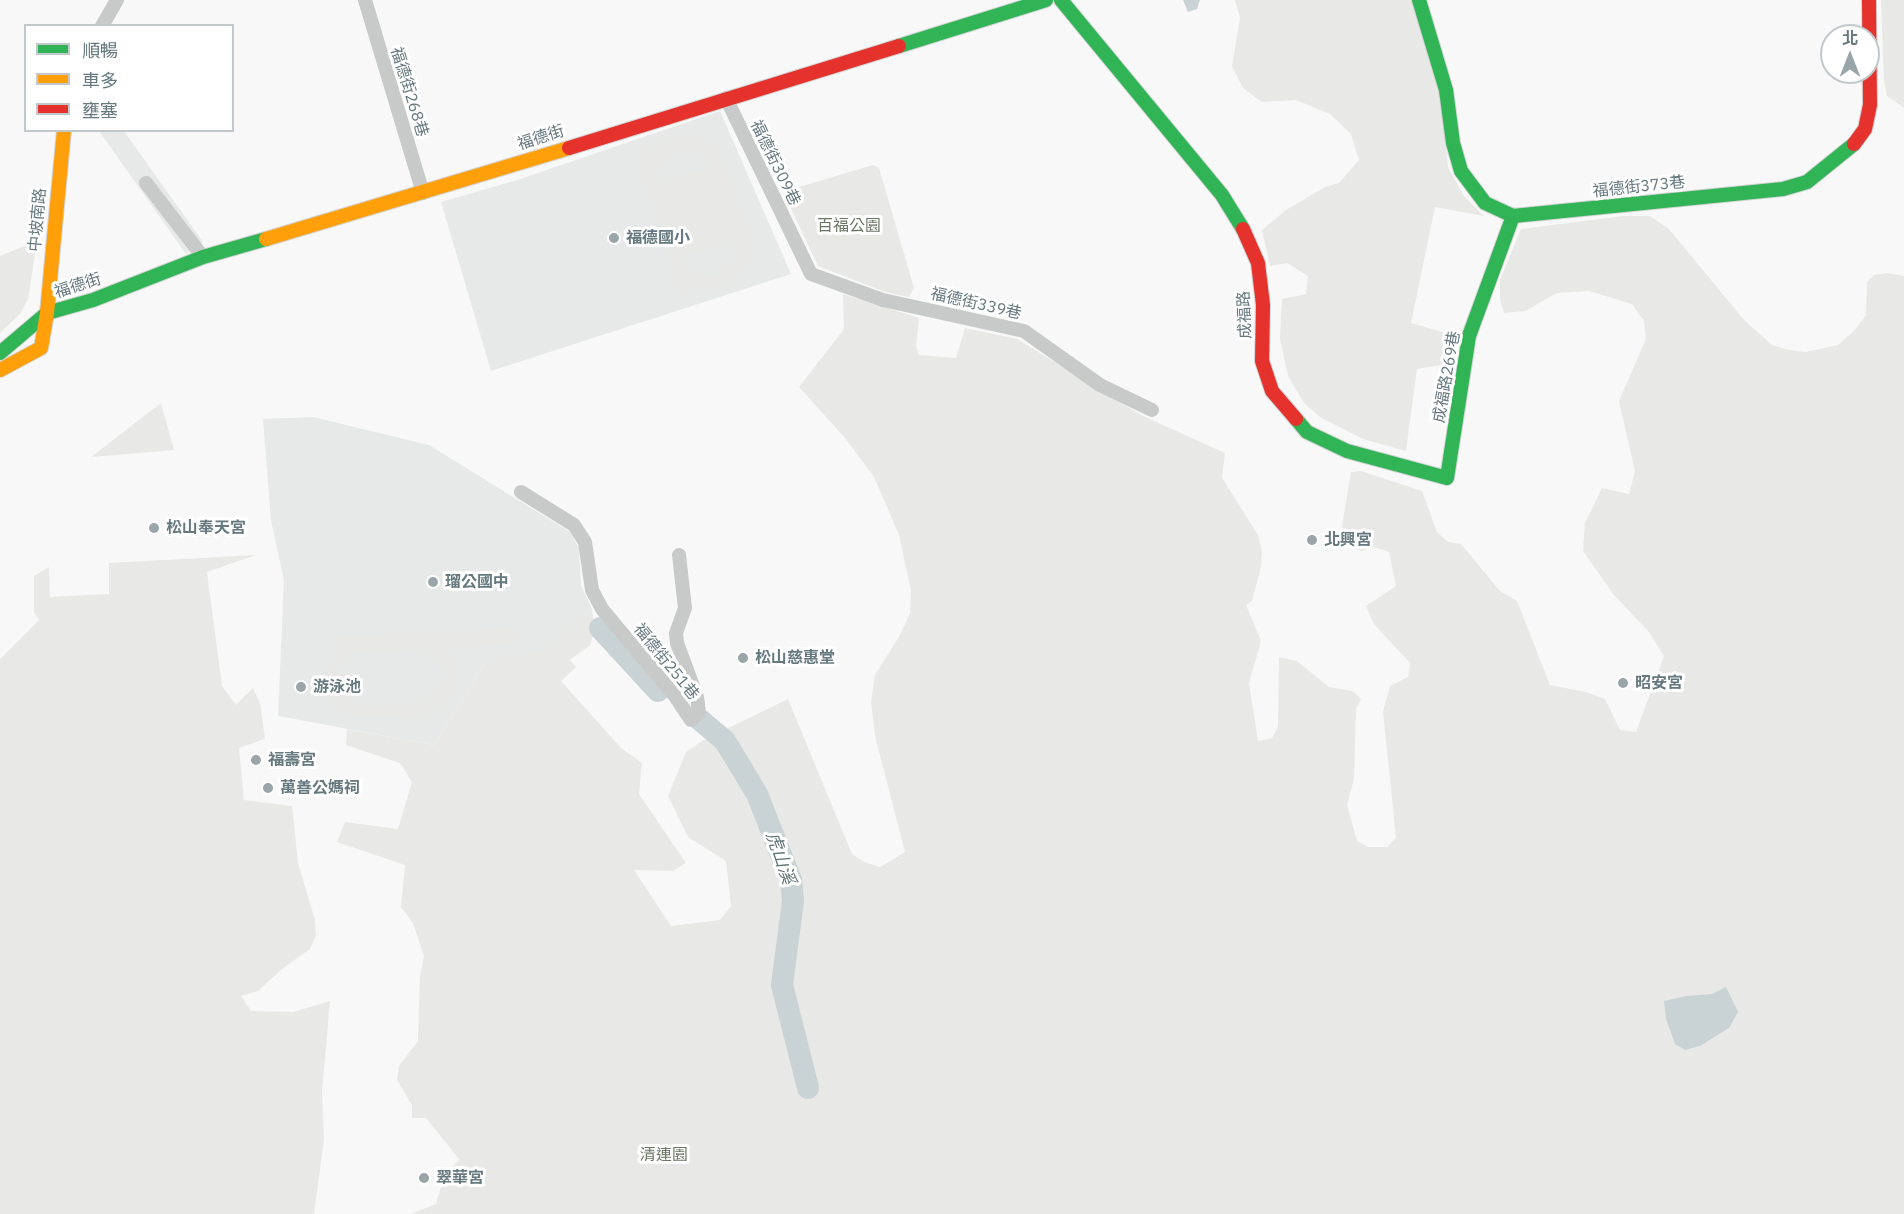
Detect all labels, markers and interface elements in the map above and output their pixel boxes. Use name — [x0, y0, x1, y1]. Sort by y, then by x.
legend — [24, 24, 234, 132]
north arrow — [1820, 24, 1880, 84]
text: 北 — [1842, 28, 1858, 48]
text: 順暢 — [82, 39, 118, 62]
street label: 福德街268巷 — [386, 45, 432, 139]
text: 車多 — [82, 69, 118, 92]
text: 壅塞 — [82, 99, 118, 122]
street label: 福德街309巷 — [746, 117, 804, 209]
street label: 福德街 — [515, 121, 567, 155]
street label: 福德街373巷 — [1592, 173, 1686, 201]
street label: 中坡南路 — [26, 187, 50, 253]
park label: 百福公園 — [817, 216, 881, 236]
place label: 福德國小 — [626, 228, 690, 248]
marker: 福德國小 — [607, 231, 621, 245]
street label: 福德街 — [52, 269, 104, 303]
street label: 福德街339巷 — [929, 284, 1023, 324]
street label: 成福路 — [1235, 291, 1255, 339]
street label: 成福路269巷 — [1429, 330, 1465, 424]
place label: 松山奉天宮 — [166, 518, 246, 538]
marker: 松山奉天宮 — [147, 521, 161, 535]
place label: 北興宮 — [1324, 530, 1372, 550]
marker: 北興宮 — [1305, 533, 1319, 547]
place label: 瑠公國中 — [445, 572, 509, 592]
marker: 瑠公國中 — [426, 575, 440, 589]
street label: 福德街251巷 — [629, 620, 703, 704]
place label: 松山慈惠堂 — [755, 648, 835, 668]
marker: 松山慈惠堂 — [736, 651, 750, 665]
place label: 昭安宮 — [1635, 673, 1683, 693]
marker: 昭安宮 — [1616, 676, 1630, 690]
place label: 游泳池 — [313, 677, 361, 697]
marker: 游泳池 — [294, 680, 308, 694]
place label: 福壽宮 — [268, 750, 316, 770]
marker: 福壽宮 — [249, 753, 263, 767]
place label: 萬善公媽祠 — [280, 778, 360, 798]
marker: 萬善公媽祠 — [261, 781, 275, 795]
water label: 虎山溪 — [761, 829, 799, 887]
park label: 清連園 — [640, 1145, 688, 1165]
place label: 翠華宮 — [436, 1168, 484, 1188]
marker: 翠華宮 — [417, 1171, 431, 1185]

